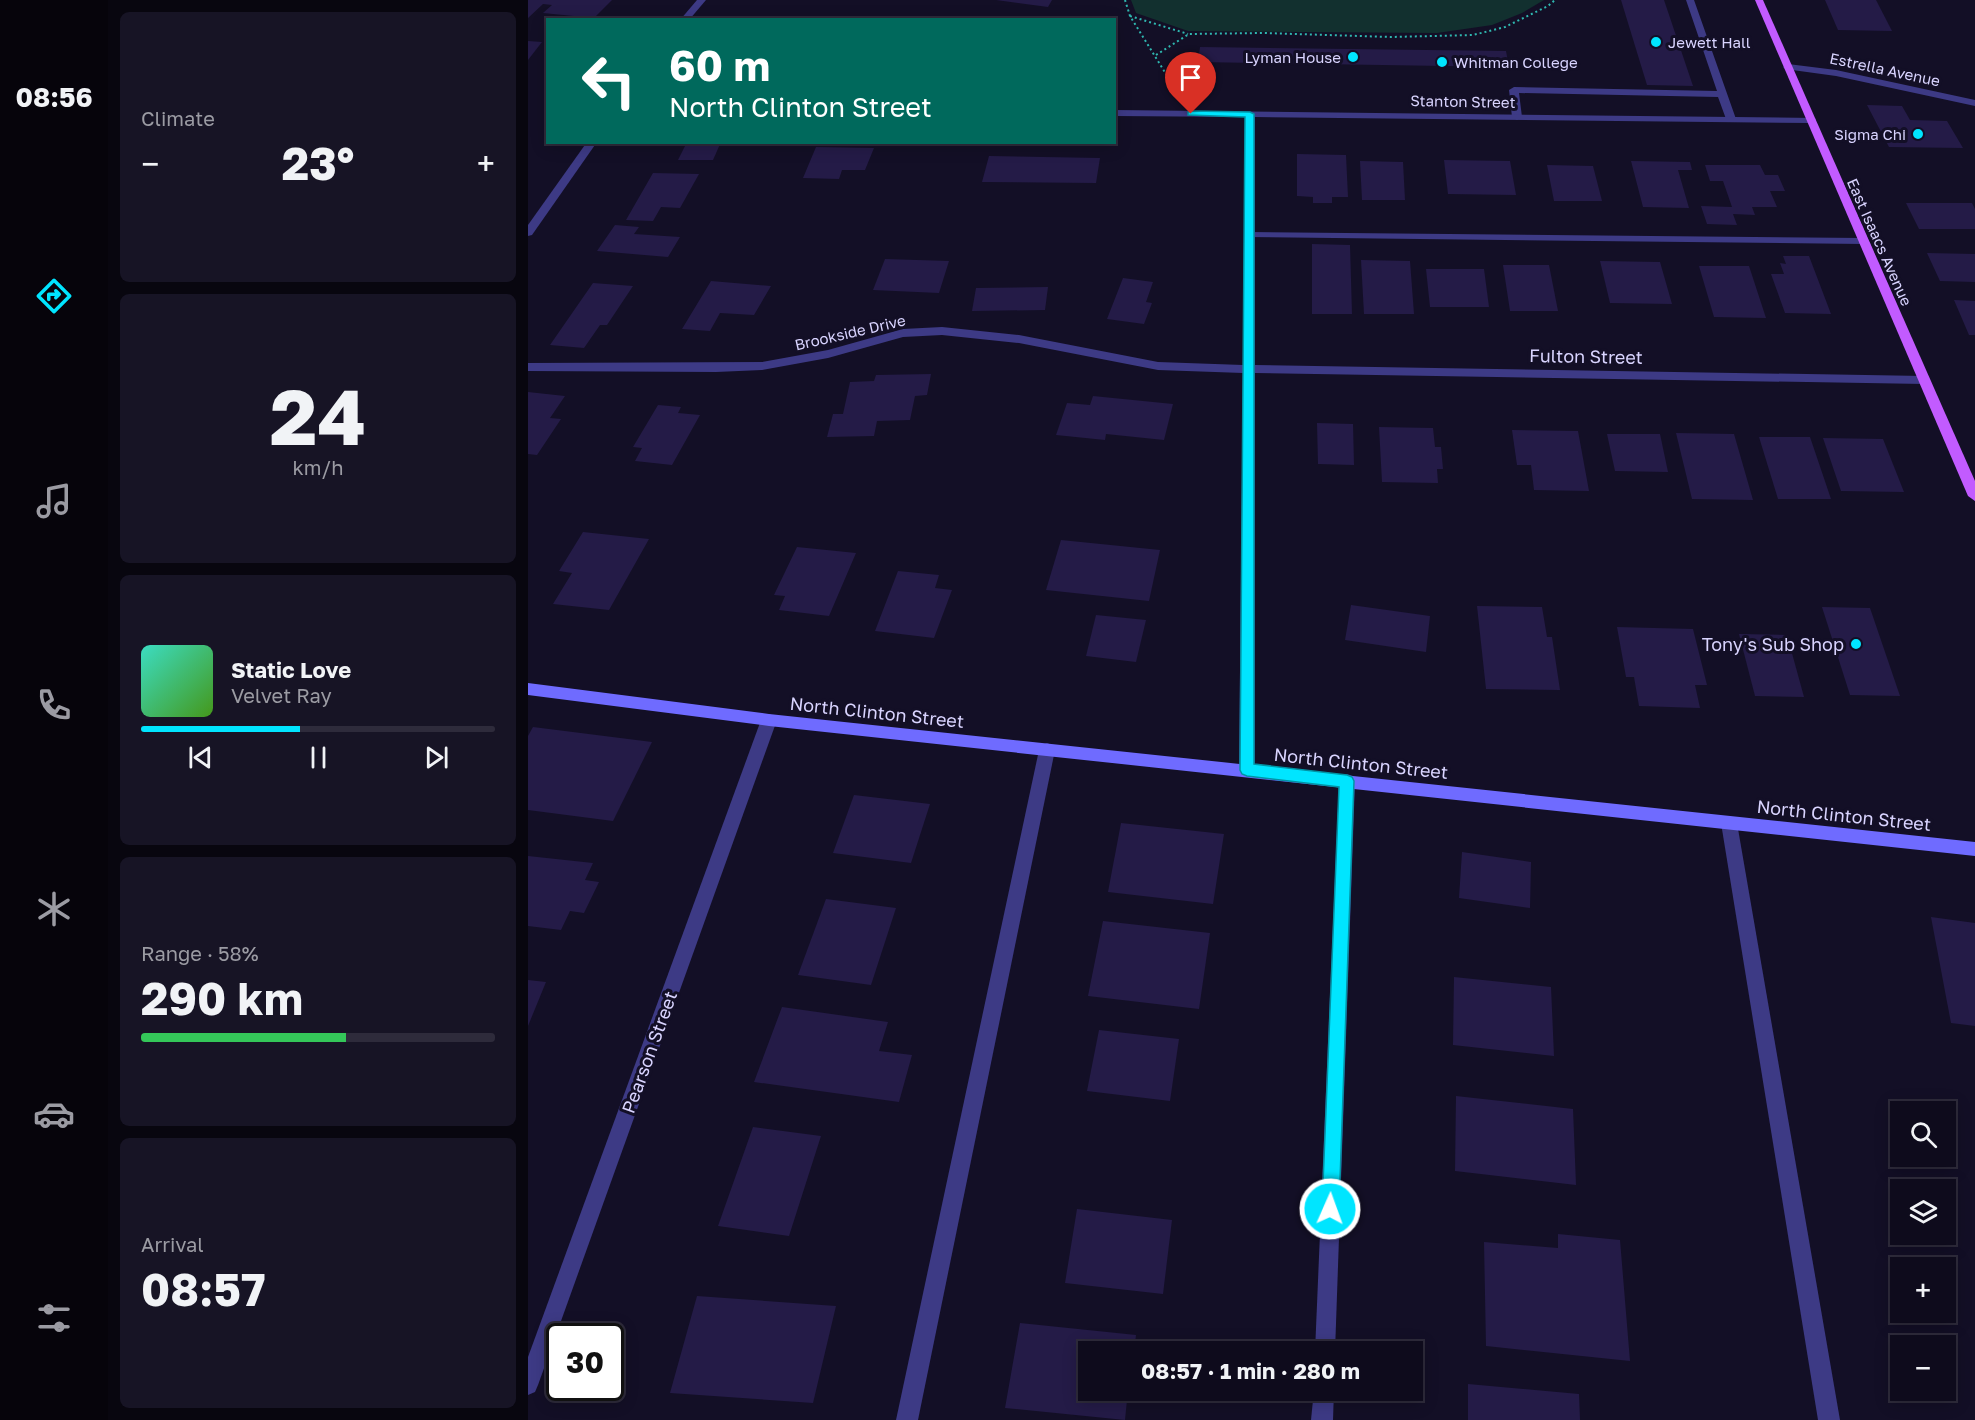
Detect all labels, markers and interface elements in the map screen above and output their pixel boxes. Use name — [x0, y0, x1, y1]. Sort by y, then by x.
place label: Jewett Hall — [1668, 33, 1751, 51]
marker: Jewett Hall — [1649, 35, 1663, 49]
text: 60 m — [669, 40, 770, 90]
icon: left — [570, 42, 648, 120]
place label: Lyman House — [1244, 48, 1341, 66]
street label: Estrella Avenue — [1828, 49, 1942, 90]
marker: Lyman House — [1346, 50, 1360, 64]
pin — [1165, 52, 1216, 114]
place label: Whitman College — [1454, 53, 1578, 71]
marker: Whitman College — [1435, 55, 1449, 69]
icon: arrive — [1174, 61, 1207, 94]
text: 08:56 — [15, 81, 93, 113]
text: North Clinton Street — [669, 91, 932, 123]
street label: Stanton Street — [1410, 91, 1516, 111]
text: Climate — [141, 106, 215, 130]
place label: Sigma Chi — [1834, 125, 1906, 143]
marker: Sigma Chi — [1911, 127, 1925, 141]
text: 23° — [282, 136, 354, 190]
text: − — [141, 144, 159, 183]
text: + — [477, 144, 495, 183]
street label: East Isaacs Avenue — [1844, 175, 1916, 309]
icon: directions — [33, 275, 75, 317]
street label: Brookside Drive — [793, 310, 907, 353]
street label: Fulton Street — [1529, 344, 1643, 368]
text: 24 — [270, 369, 366, 462]
text: km/h — [293, 455, 343, 479]
icon: music — [33, 480, 75, 522]
place label: Tony's Sub Shop — [1702, 633, 1844, 655]
marker: Tony's Sub Shop — [1849, 637, 1863, 651]
text: Static Love — [231, 656, 351, 683]
text: Velvet Ray — [231, 683, 332, 707]
icon: phone — [33, 684, 75, 726]
street label: North Clinton Street — [789, 692, 965, 732]
icon: previous — [184, 741, 217, 774]
icon: pause — [302, 741, 335, 774]
icon: next — [420, 741, 453, 774]
street label: North Clinton Street — [1273, 743, 1449, 783]
street label: North Clinton Street — [1756, 795, 1932, 835]
icon: climate — [33, 888, 75, 930]
text: Range · 58% — [141, 941, 259, 965]
text: 290 km — [141, 971, 303, 1025]
street label: Pearson Street — [617, 988, 681, 1116]
icon: car — [33, 1093, 75, 1135]
map controls — [1890, 1101, 1956, 1401]
button: search — [1890, 1101, 1956, 1167]
position arrow — [1298, 1177, 1362, 1241]
button: layers — [1890, 1179, 1956, 1245]
text: Arrival — [141, 1232, 204, 1256]
button: + — [1890, 1257, 1956, 1323]
text: 08:57 — [141, 1262, 265, 1316]
icon: filters — [33, 1297, 75, 1339]
speed limit sign: 30 — [546, 1323, 624, 1401]
button: − — [1890, 1335, 1956, 1401]
text: 08:57 · 1 min · 280 m — [1141, 1357, 1360, 1384]

